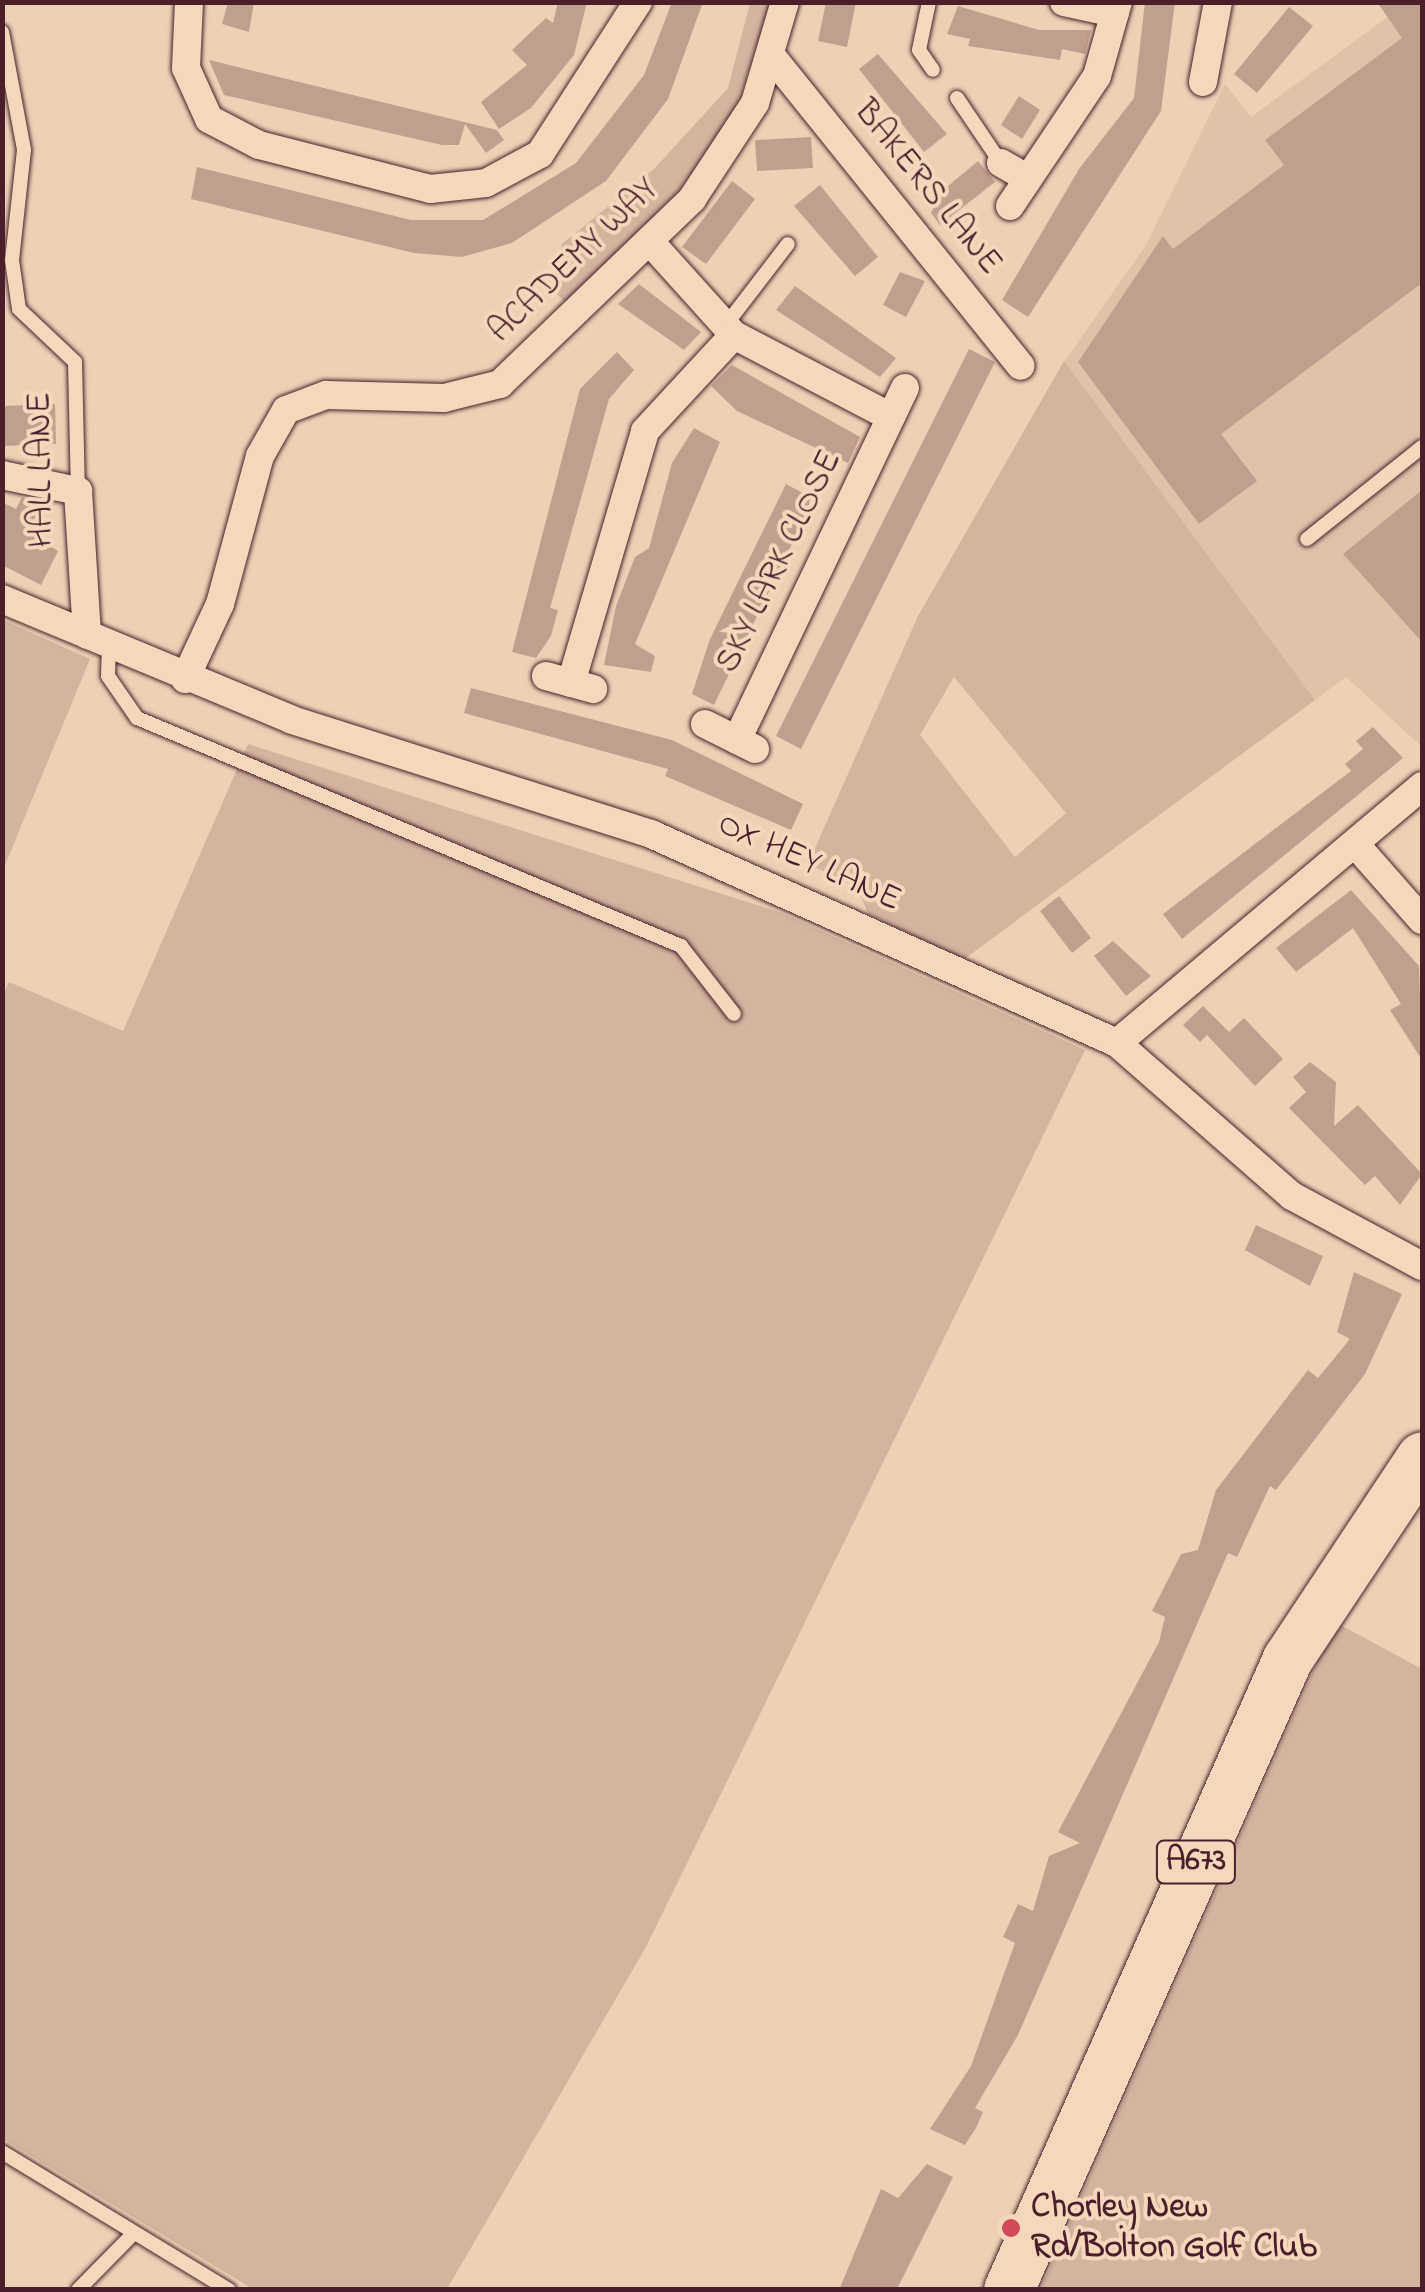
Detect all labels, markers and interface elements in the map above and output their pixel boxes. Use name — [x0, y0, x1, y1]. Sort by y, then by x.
street label: BAKERS LANE — [844, 92, 1010, 284]
street label: ACADEMY WAY — [480, 169, 668, 353]
street label: HALL LANE — [20, 392, 64, 548]
street label: SKY LARK CLOSE — [708, 444, 852, 680]
street label: OX HEY LANE — [711, 804, 907, 922]
road number: A673 — [1154, 1835, 1238, 1889]
place label: Chorley New Rd/Bolton Golf Club — [1031, 2187, 1317, 2269]
marker: Chorley New Rd/Bolton Golf Club — [1000, 2217, 1022, 2239]

